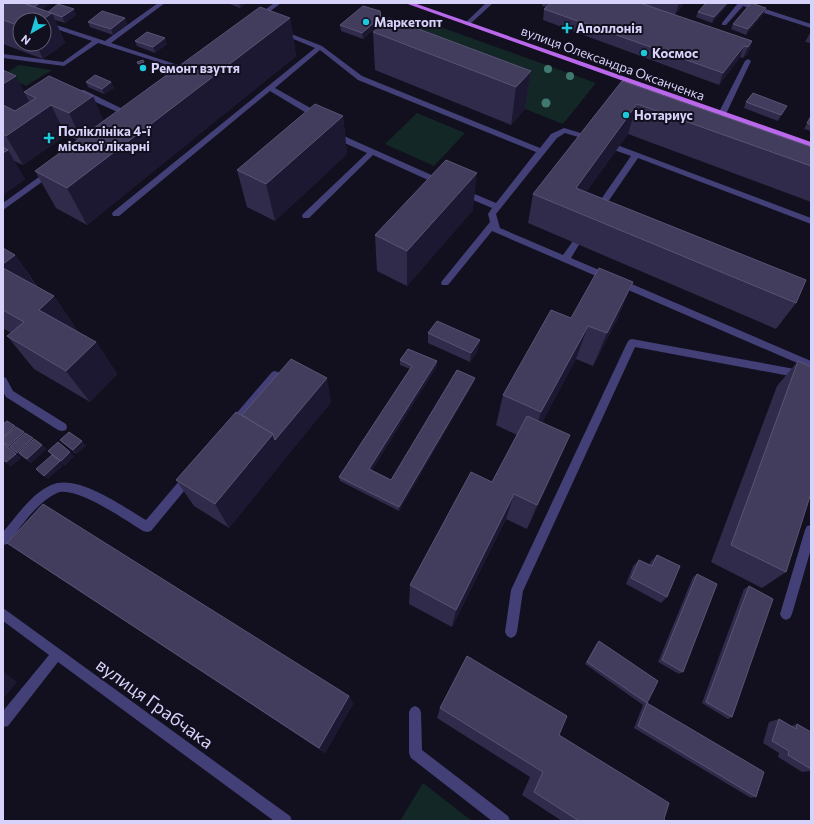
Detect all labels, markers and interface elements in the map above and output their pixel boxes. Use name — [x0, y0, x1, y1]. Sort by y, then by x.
north arrow — [12, 12, 52, 52]
place label: Маркетопт — [374, 14, 443, 30]
marker: Маркетопт — [361, 17, 371, 27]
place label: Аполлонія — [576, 20, 642, 36]
street label: вулиця Олександра Оксанченка — [519, 22, 707, 104]
marker: Аполлонія — [561, 22, 573, 34]
text: N — [18, 33, 33, 48]
place label: Космос — [652, 45, 698, 61]
marker: Космос — [639, 48, 649, 58]
place label: Ремонт взуття — [151, 60, 240, 76]
marker: Ремонт взуття — [138, 63, 148, 73]
place label: Нотариус — [634, 107, 693, 123]
marker: Нотариус — [621, 110, 631, 120]
place label: Поліклініка 4-ї міської лікарні — [58, 123, 152, 154]
marker: Поліклініка 4-ї міської лікарні — [43, 132, 55, 144]
street label: вулиця Грабчака — [92, 653, 218, 753]

